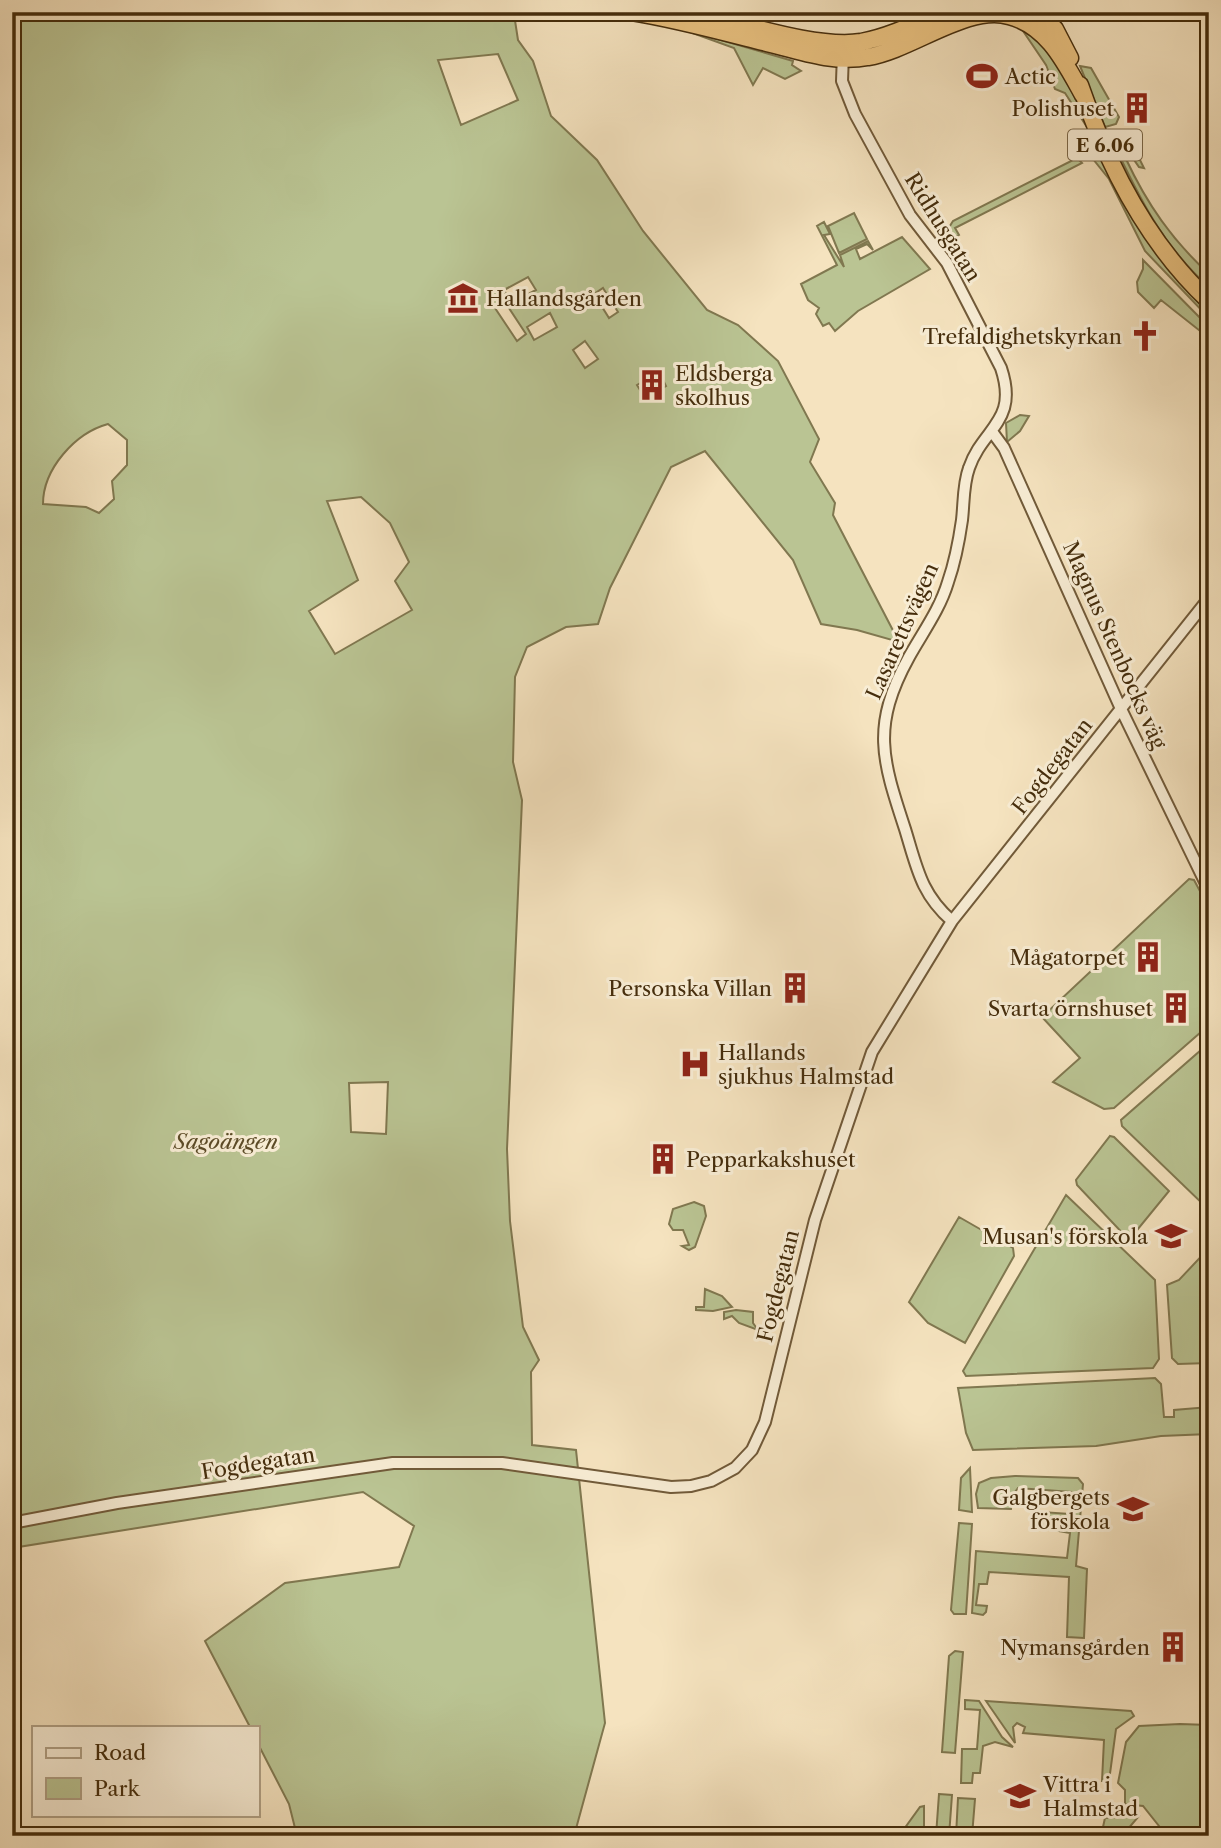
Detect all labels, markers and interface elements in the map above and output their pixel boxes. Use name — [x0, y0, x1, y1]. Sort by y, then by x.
sports icon: Actic — [965, 59, 999, 93]
place label: Actic — [1004, 64, 1056, 89]
building icon: Polishuset — [1120, 91, 1154, 125]
place label: Polishuset — [1012, 96, 1115, 121]
road number: E 6.06 — [1068, 130, 1142, 160]
street label: Ridhusgatan — [900, 168, 986, 286]
museum icon: Hallandsgården — [446, 281, 480, 315]
place label: Hallandsgården — [486, 286, 642, 311]
church icon: Trefaldighetskyrkan — [1128, 319, 1162, 353]
place label: Trefaldighetskyrkan — [922, 324, 1122, 349]
place label: Eldsberga skolhus — [675, 361, 774, 410]
building icon: Eldsberga skolhus — [635, 368, 669, 402]
street label: Magnus Stenbocks väg — [1058, 537, 1172, 754]
street label: Lasarettsvägen — [861, 559, 943, 703]
street label: Fogdegatan — [1007, 713, 1097, 819]
building icon: Mågatorpet — [1131, 940, 1165, 974]
place label: Mågatorpet — [1010, 945, 1126, 970]
building icon: Personska Villan — [778, 971, 812, 1005]
place label: Personska Villan — [608, 976, 772, 1001]
building icon: Svarta örnshuset — [1159, 991, 1193, 1025]
place label: Svarta örnshuset — [988, 996, 1154, 1021]
place label: Hallands sjukhus Halmstad — [718, 1040, 894, 1089]
hospital icon: Hallands sjukhus Halmstad — [678, 1047, 712, 1081]
park label: Sagoängen — [172, 1129, 278, 1154]
building icon: Pepparkakshuset — [646, 1142, 680, 1176]
place label: Pepparkakshuset — [686, 1147, 856, 1172]
school or university icon: Musan's förskola — [1154, 1219, 1188, 1253]
place label: Musan's förskola — [982, 1224, 1149, 1249]
street label: Fogdegatan — [752, 1227, 804, 1345]
street label: Fogdegatan — [199, 1442, 317, 1484]
place label: Galgbergets förskola — [992, 1485, 1111, 1534]
school or university icon: Galgbergets förskola — [1116, 1492, 1150, 1526]
building icon: Nymansgården — [1156, 1630, 1190, 1664]
place label: Nymansgården — [1000, 1635, 1150, 1660]
legend — [32, 1726, 259, 1816]
text: Road — [94, 1740, 146, 1765]
place label: Vittra i Halmstad — [1042, 1772, 1138, 1821]
text: Park — [94, 1776, 140, 1801]
school or university icon: Vittra i Halmstad — [1003, 1779, 1037, 1813]

